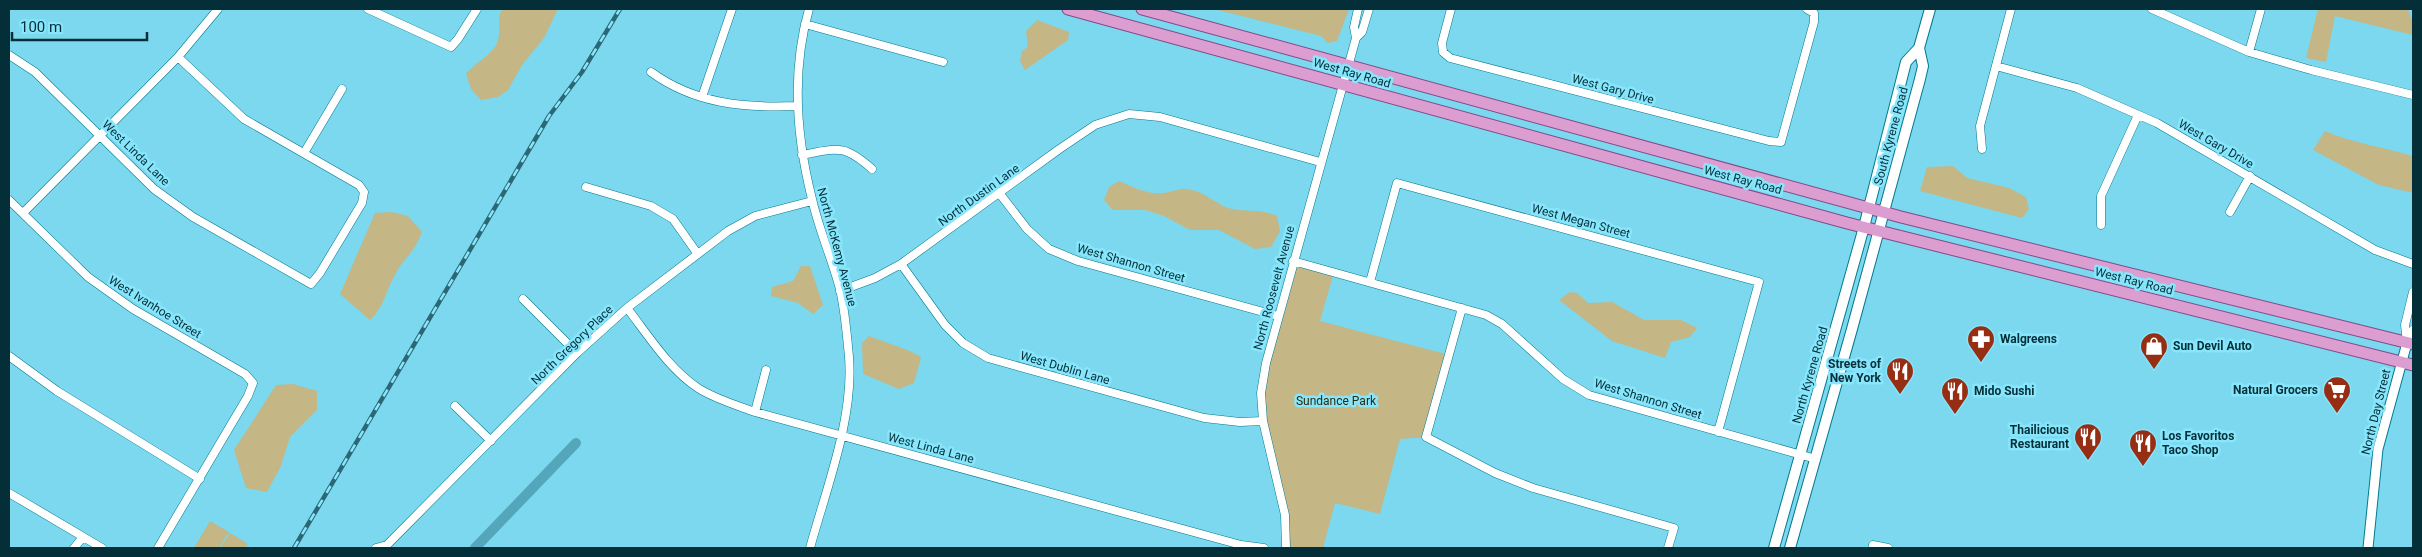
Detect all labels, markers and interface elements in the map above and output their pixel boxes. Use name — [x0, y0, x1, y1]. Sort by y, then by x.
scale bar — [12, 10, 148, 42]
text: 100 m — [20, 18, 62, 36]
street label: West Ray Road — [1312, 55, 1392, 91]
street label: West Gary Drive — [1570, 71, 1656, 107]
street label: South Kyrene Road — [1871, 85, 1911, 187]
street label: West Linda Lane — [99, 117, 173, 189]
street label: West Gary Drive — [2176, 117, 2256, 171]
street label: North Dustin Lane — [936, 161, 1022, 229]
street label: West Ray Road — [1703, 163, 1783, 197]
street label: North McKemy Avenue — [814, 186, 860, 308]
street label: West Megan Street — [1530, 201, 1632, 241]
street label: North Roosevelt Avenue — [1251, 224, 1297, 352]
street label: West Shannon Street — [1075, 241, 1187, 285]
street label: West Ray Road — [2094, 265, 2174, 297]
street label: West Ivanhoe Street — [106, 273, 204, 341]
street label: North Gregory Place — [528, 303, 616, 387]
pharmacy icon: Walgreens — [1966, 324, 1996, 363]
street label: North Kyrene Road — [1789, 325, 1831, 425]
shop icon: Sun Devil Auto — [2139, 331, 2169, 370]
place label: Walgreens — [2000, 332, 2057, 346]
place label: Sun Devil Auto — [2173, 339, 2252, 353]
street label: West Dublin Lane — [1019, 349, 1111, 387]
restaurant icon: Streets of New York — [1885, 356, 1915, 395]
place label: Streets of New York — [1828, 357, 1882, 385]
street label: North Day Street — [2359, 368, 2393, 456]
supermarket icon: Natural Grocers — [2322, 375, 2352, 414]
street label: West Shannon Street — [1593, 376, 1703, 422]
restaurant icon: Mido Sushi — [1940, 376, 1970, 415]
place label: Natural Grocers — [2233, 383, 2318, 397]
place label: Mido Sushi — [1974, 384, 2034, 398]
park label: Sundance Park — [1296, 394, 1377, 408]
restaurant icon: Thailicious Restaurant — [2073, 422, 2103, 461]
place label: Thailicious Restaurant — [2010, 423, 2069, 451]
restaurant icon: Los Favoritos Taco Shop — [2128, 428, 2158, 467]
place label: Los Favoritos Taco Shop — [2162, 429, 2234, 457]
street label: West Linda Lane — [887, 430, 975, 466]

